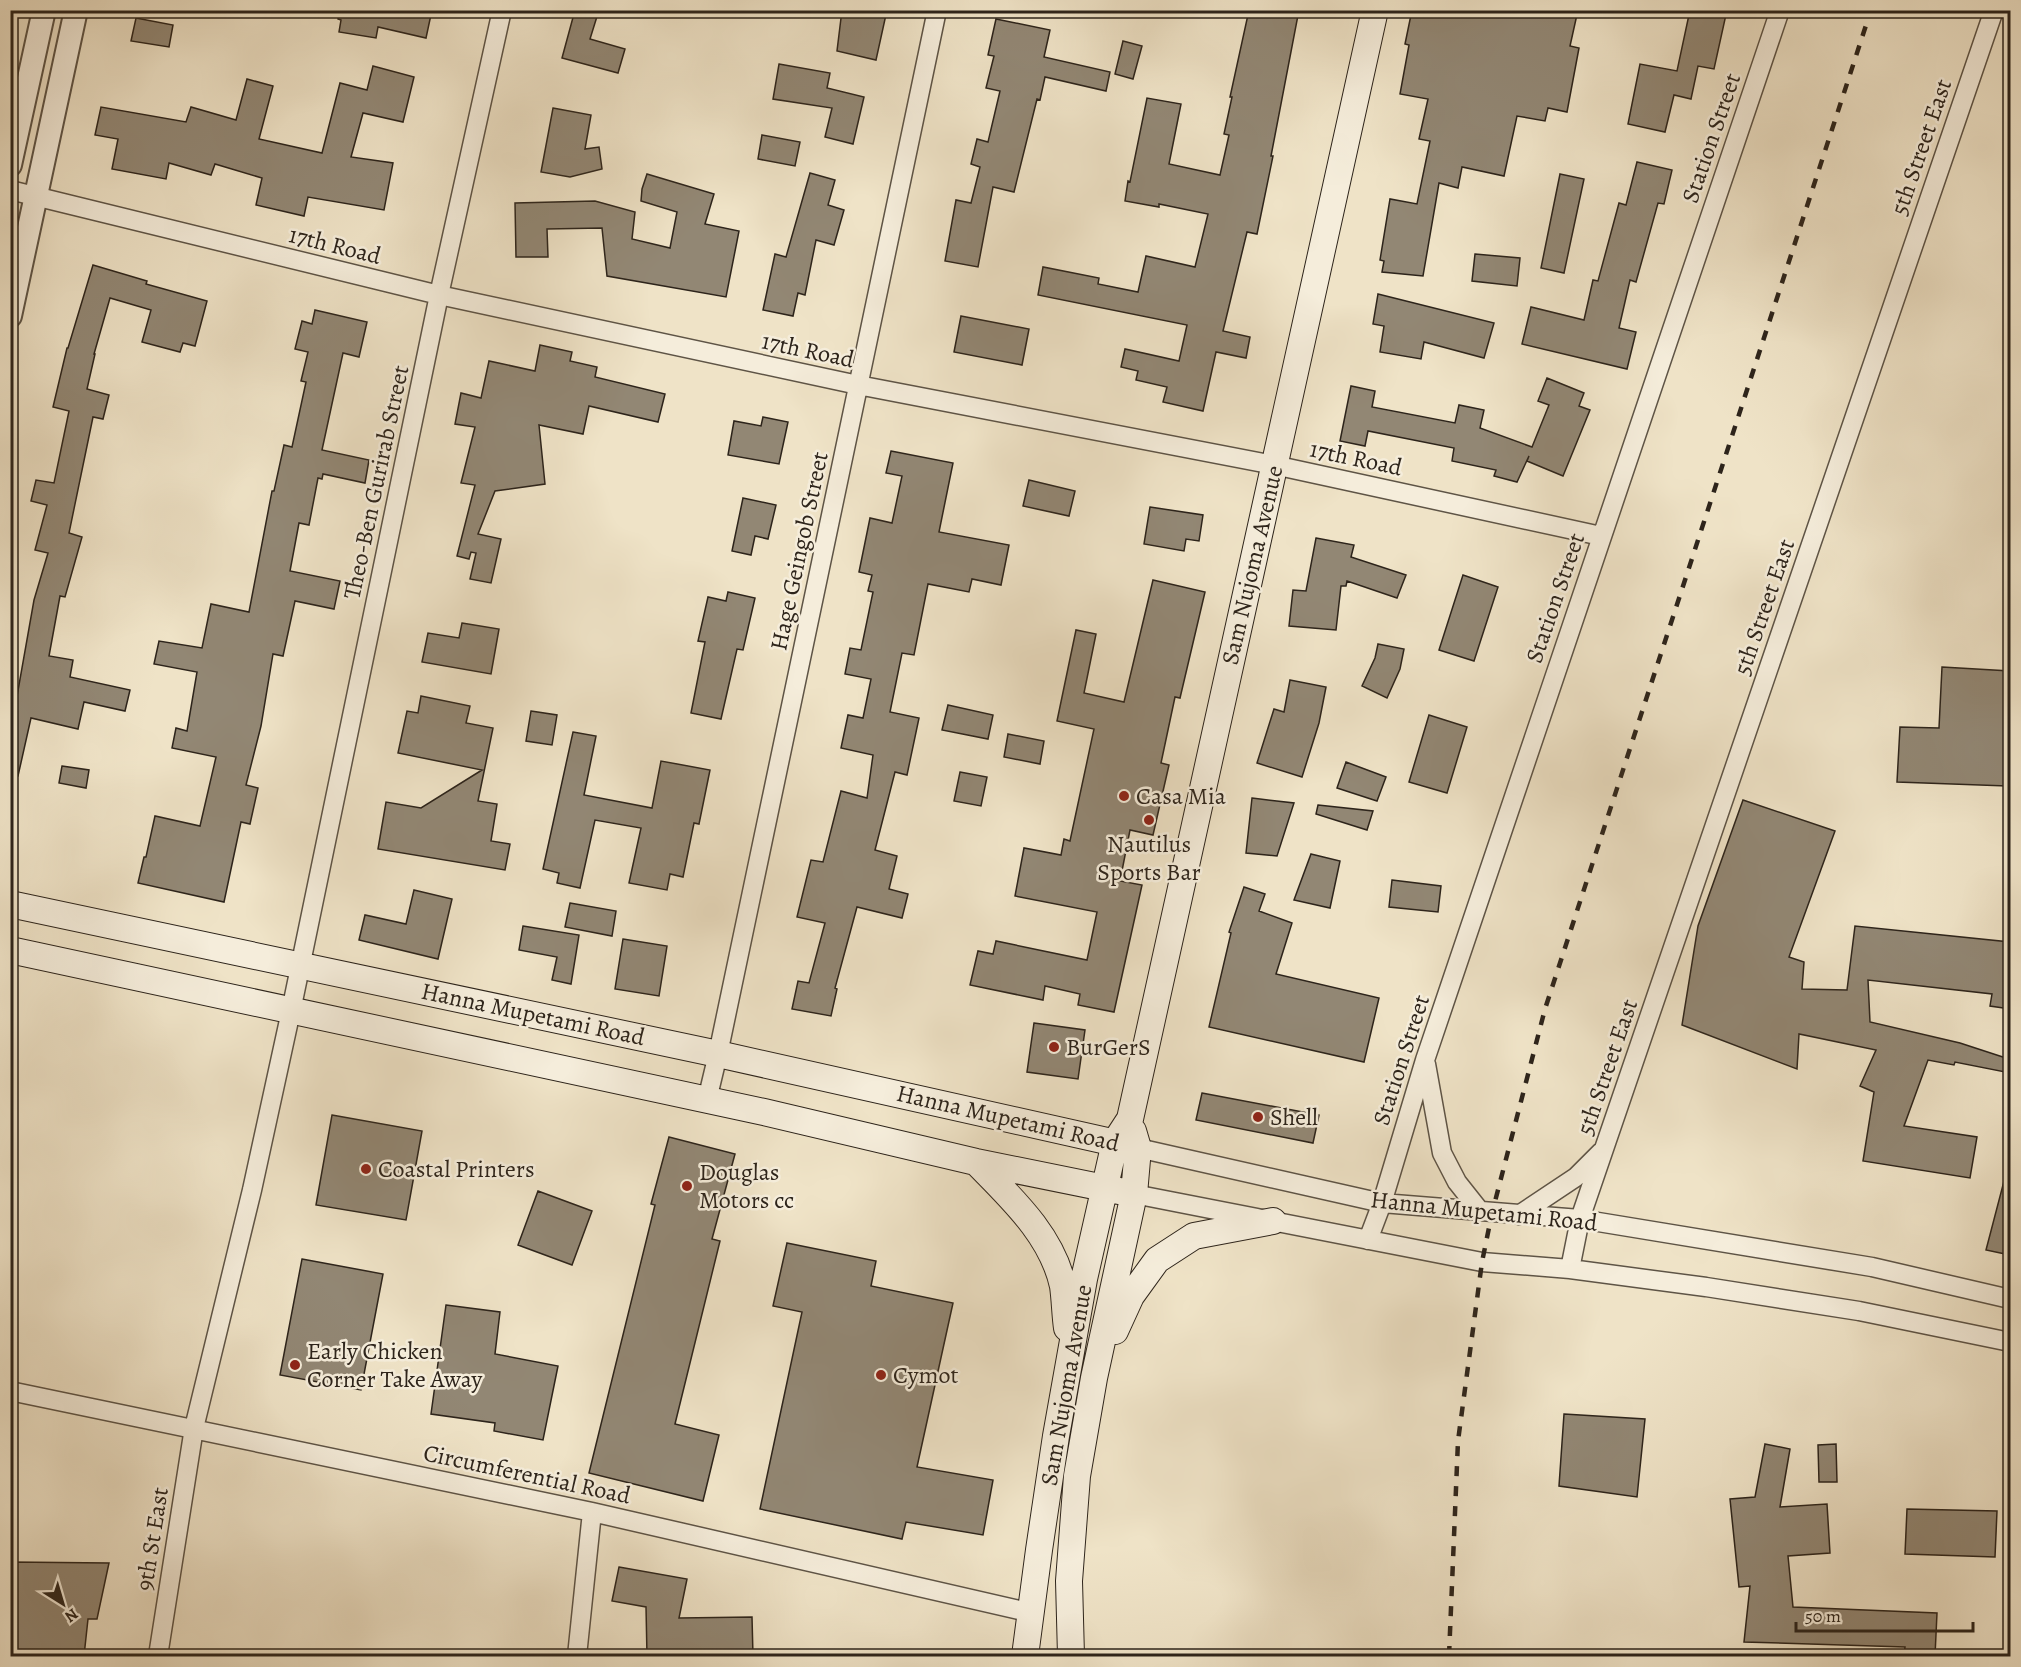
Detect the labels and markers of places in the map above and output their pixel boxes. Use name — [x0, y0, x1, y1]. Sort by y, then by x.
place label: Casa Mia — [1136, 780, 1227, 812]
marker: Casa Mia — [1117, 789, 1131, 803]
marker: Nautilus Sports Bar — [1142, 813, 1156, 827]
place label: Nautilus Sports Bar — [1097, 828, 1201, 888]
place label: BurGerS — [1066, 1031, 1151, 1063]
marker: BurGerS — [1047, 1040, 1061, 1054]
place label: Shell — [1270, 1101, 1318, 1133]
marker: Shell — [1251, 1110, 1265, 1124]
place label: Coastal Printers — [378, 1153, 535, 1185]
place label: Douglas Motors cc — [699, 1156, 794, 1216]
marker: Coastal Printers — [359, 1162, 373, 1176]
marker: Douglas Motors cc — [680, 1179, 694, 1193]
place label: Early Chicken Corner Take Away — [307, 1335, 482, 1395]
marker: Early Chicken Corner Take Away — [288, 1358, 302, 1372]
place label: Cymot — [893, 1359, 958, 1391]
marker: Cymot — [874, 1368, 888, 1382]

